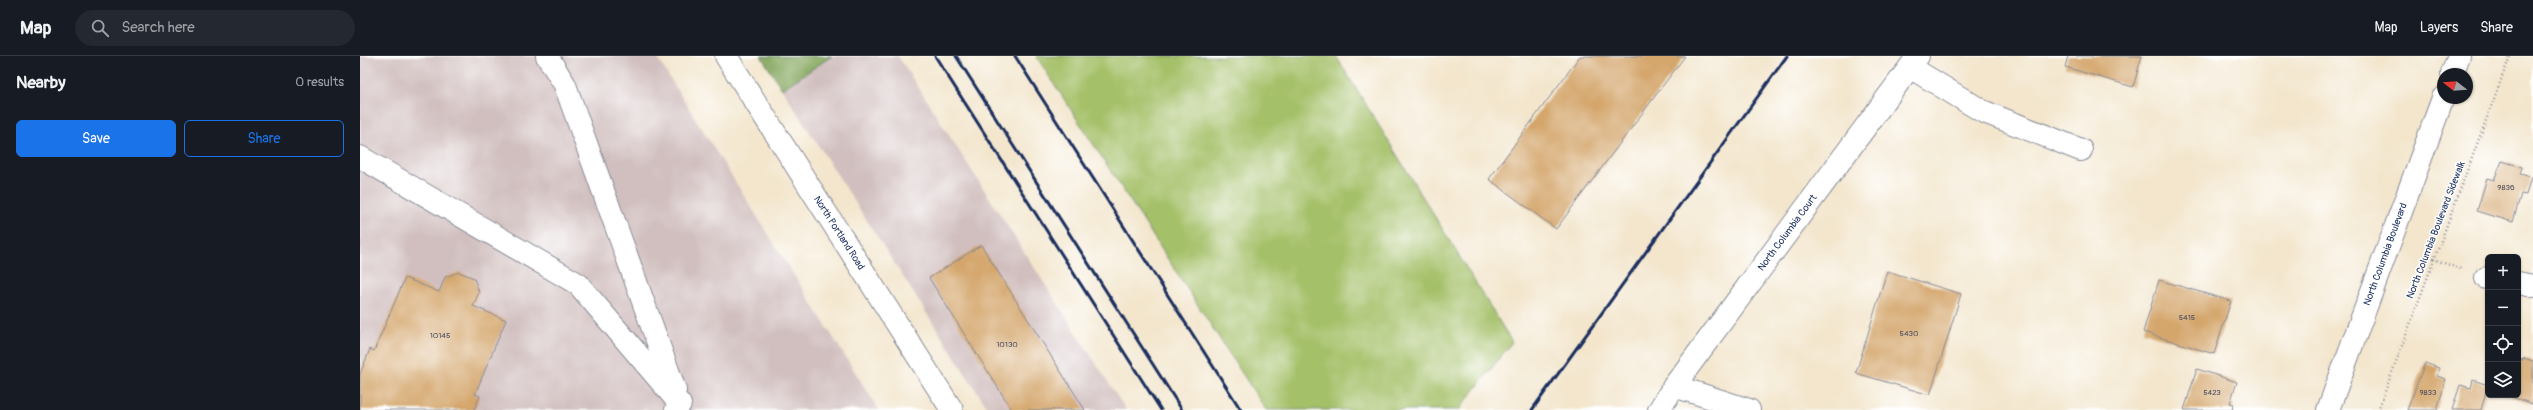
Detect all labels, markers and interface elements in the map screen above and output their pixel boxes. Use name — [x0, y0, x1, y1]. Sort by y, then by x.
search box — [75, 10, 355, 46]
text: Map — [20, 16, 51, 40]
icon: search — [89, 17, 111, 39]
text: Search here — [121, 18, 195, 37]
text: Map — [2375, 19, 2398, 36]
text: Layers — [2420, 19, 2458, 36]
text: Share — [2480, 19, 2513, 36]
north arrow — [2437, 68, 2473, 104]
text: Nearby — [16, 72, 65, 93]
text: 0 results — [295, 74, 344, 90]
button: Save — [16, 120, 176, 157]
button: Share — [184, 120, 344, 157]
street label: North Columbia Boulevard Sidewalk — [2404, 159, 2468, 300]
house number: 9836 — [2497, 183, 2515, 192]
street label: North Columbia Court — [1755, 191, 1820, 273]
street label: North Portland Road — [811, 194, 867, 272]
street label: North Columbia Boulevard — [2361, 201, 2410, 307]
map controls — [2485, 254, 2521, 398]
button: + — [2485, 254, 2521, 290]
button: − — [2485, 290, 2521, 326]
house number: 5415 — [2179, 313, 2195, 322]
button: locate — [2485, 326, 2521, 362]
house number: 5430 — [1900, 329, 1919, 338]
house number: 10145 — [430, 331, 450, 340]
house number: 10130 — [996, 340, 1018, 349]
button: layers — [2485, 362, 2521, 398]
house number: 5423 — [2203, 388, 2221, 397]
house number: 9833 — [2419, 388, 2437, 397]

